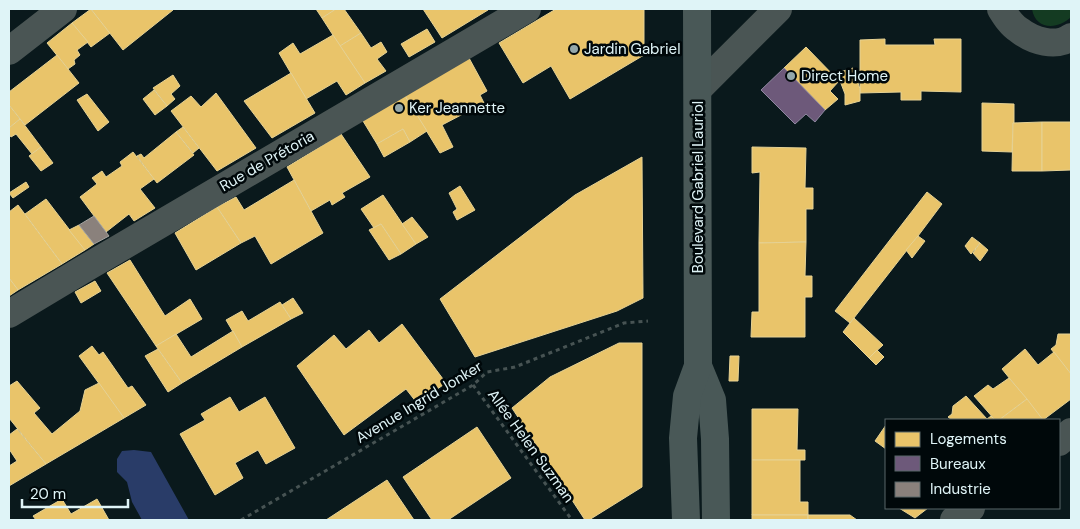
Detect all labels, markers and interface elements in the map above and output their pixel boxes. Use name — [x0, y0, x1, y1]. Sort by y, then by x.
place label: Jardin Gabriel — [584, 39, 680, 59]
marker: Jardin Gabriel — [568, 43, 580, 55]
place label: Direct Home — [801, 66, 888, 86]
marker: Direct Home — [785, 70, 797, 82]
place label: Ker Jeannette — [409, 98, 505, 118]
street label: Boulevard Gabriel Lauriol — [688, 101, 708, 273]
marker: Ker Jeannette — [393, 102, 405, 114]
street label: Rue de Prétoria — [216, 126, 318, 196]
street label: Avenue Ingrid Jonker — [352, 356, 486, 448]
street label: Allée Helen Suzman — [483, 385, 579, 507]
legend — [885, 419, 1060, 509]
text: Logements — [930, 429, 1007, 449]
text: Bureaux — [930, 454, 986, 474]
scale bar — [22, 476, 129, 508]
text: Industrie — [930, 479, 991, 499]
text: 20 m — [30, 484, 66, 504]

